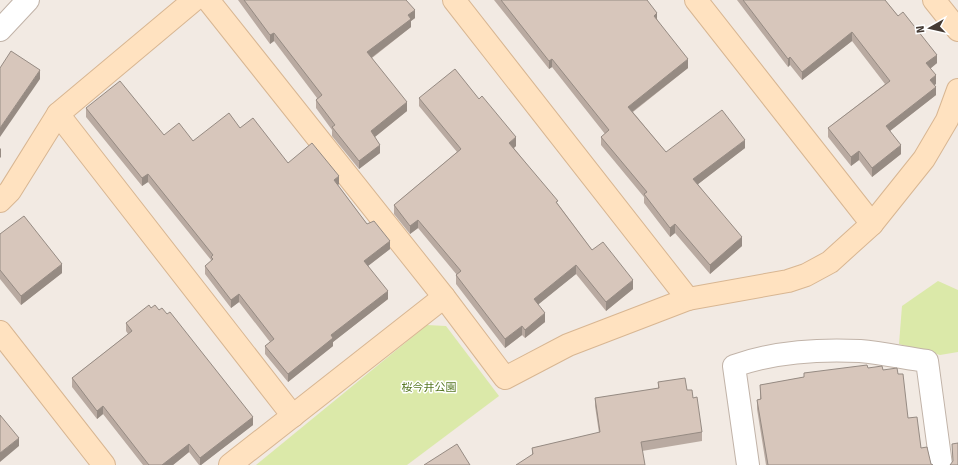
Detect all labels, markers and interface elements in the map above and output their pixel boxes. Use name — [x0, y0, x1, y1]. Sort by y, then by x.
north arrow — [910, 8, 950, 48]
text: N — [914, 25, 928, 34]
park label: 桜今井公園 — [402, 381, 457, 394]

